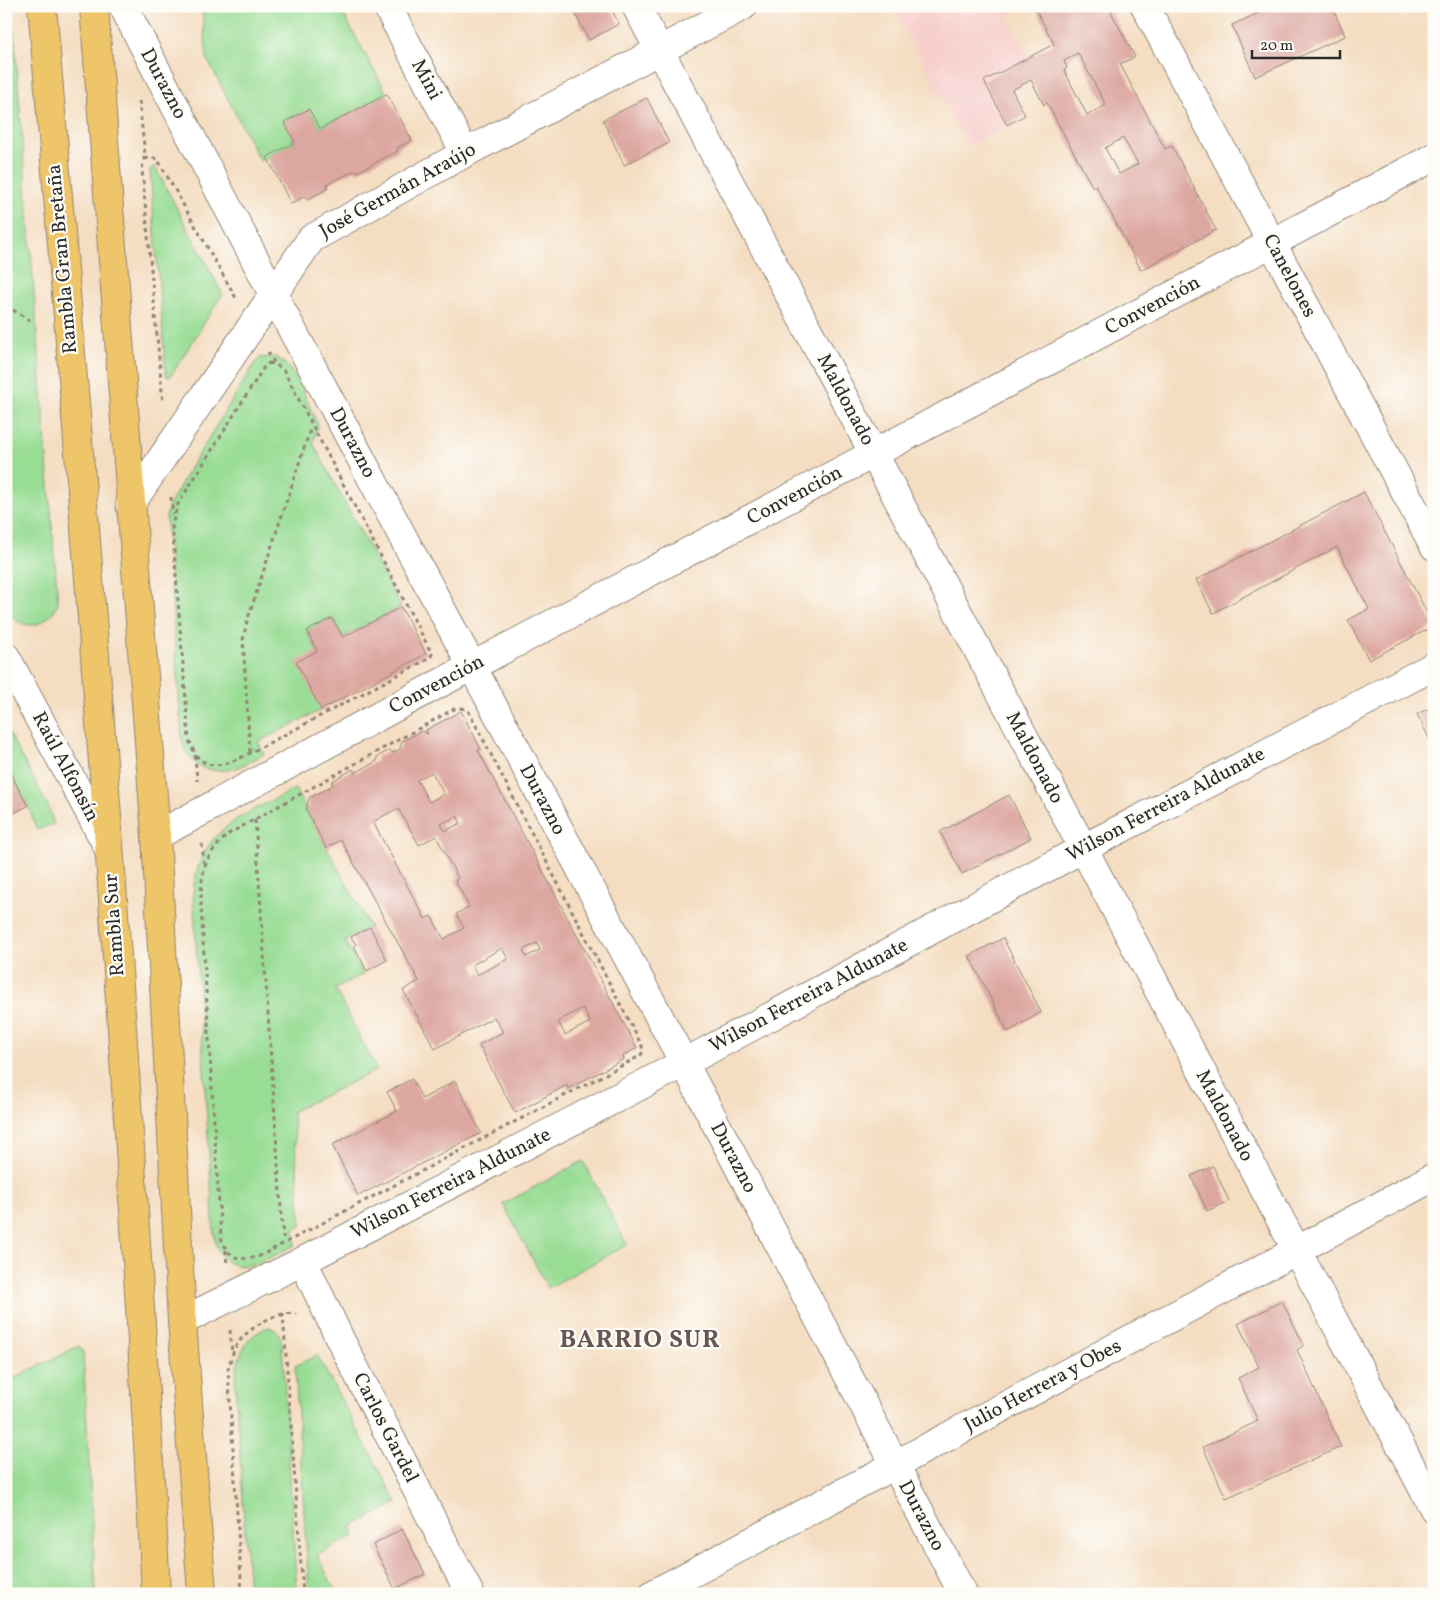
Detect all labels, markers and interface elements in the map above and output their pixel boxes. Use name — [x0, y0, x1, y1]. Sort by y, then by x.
scale bar — [1252, 28, 1340, 60]
text: 20 m — [1260, 36, 1293, 57]
street label: Durazno — [133, 44, 193, 124]
street label: Mini — [404, 55, 448, 105]
street label: José Germán Araújo — [315, 136, 481, 246]
street label: Rambla Gran Bretaña — [41, 163, 85, 355]
street label: Canelones — [1255, 229, 1323, 323]
street label: Convención — [1100, 269, 1206, 343]
street label: Maldonado — [809, 349, 881, 451]
street label: Durazno — [322, 403, 382, 483]
street label: Convención — [742, 459, 848, 533]
street label: Convención — [384, 648, 490, 722]
street label: Raúl Alfonsín — [24, 707, 106, 827]
street label: Maldonado — [998, 707, 1070, 809]
street label: Wilson Ferreira Aldunate — [1062, 741, 1270, 869]
street label: Durazno — [512, 760, 572, 840]
street label: Rambla Sur — [97, 873, 133, 977]
street label: Wilson Ferreira Aldunate — [705, 932, 913, 1060]
street label: Maldonado — [1188, 1065, 1260, 1167]
street label: Durazno — [703, 1118, 763, 1198]
street label: Wilson Ferreira Aldunate — [346, 1121, 556, 1247]
district label: BARRIO SUR — [559, 1323, 721, 1358]
street label: Julio Herrera y Obes — [959, 1333, 1127, 1439]
street label: Carlos Gardel — [345, 1368, 425, 1488]
street label: Durazno — [891, 1476, 951, 1556]

